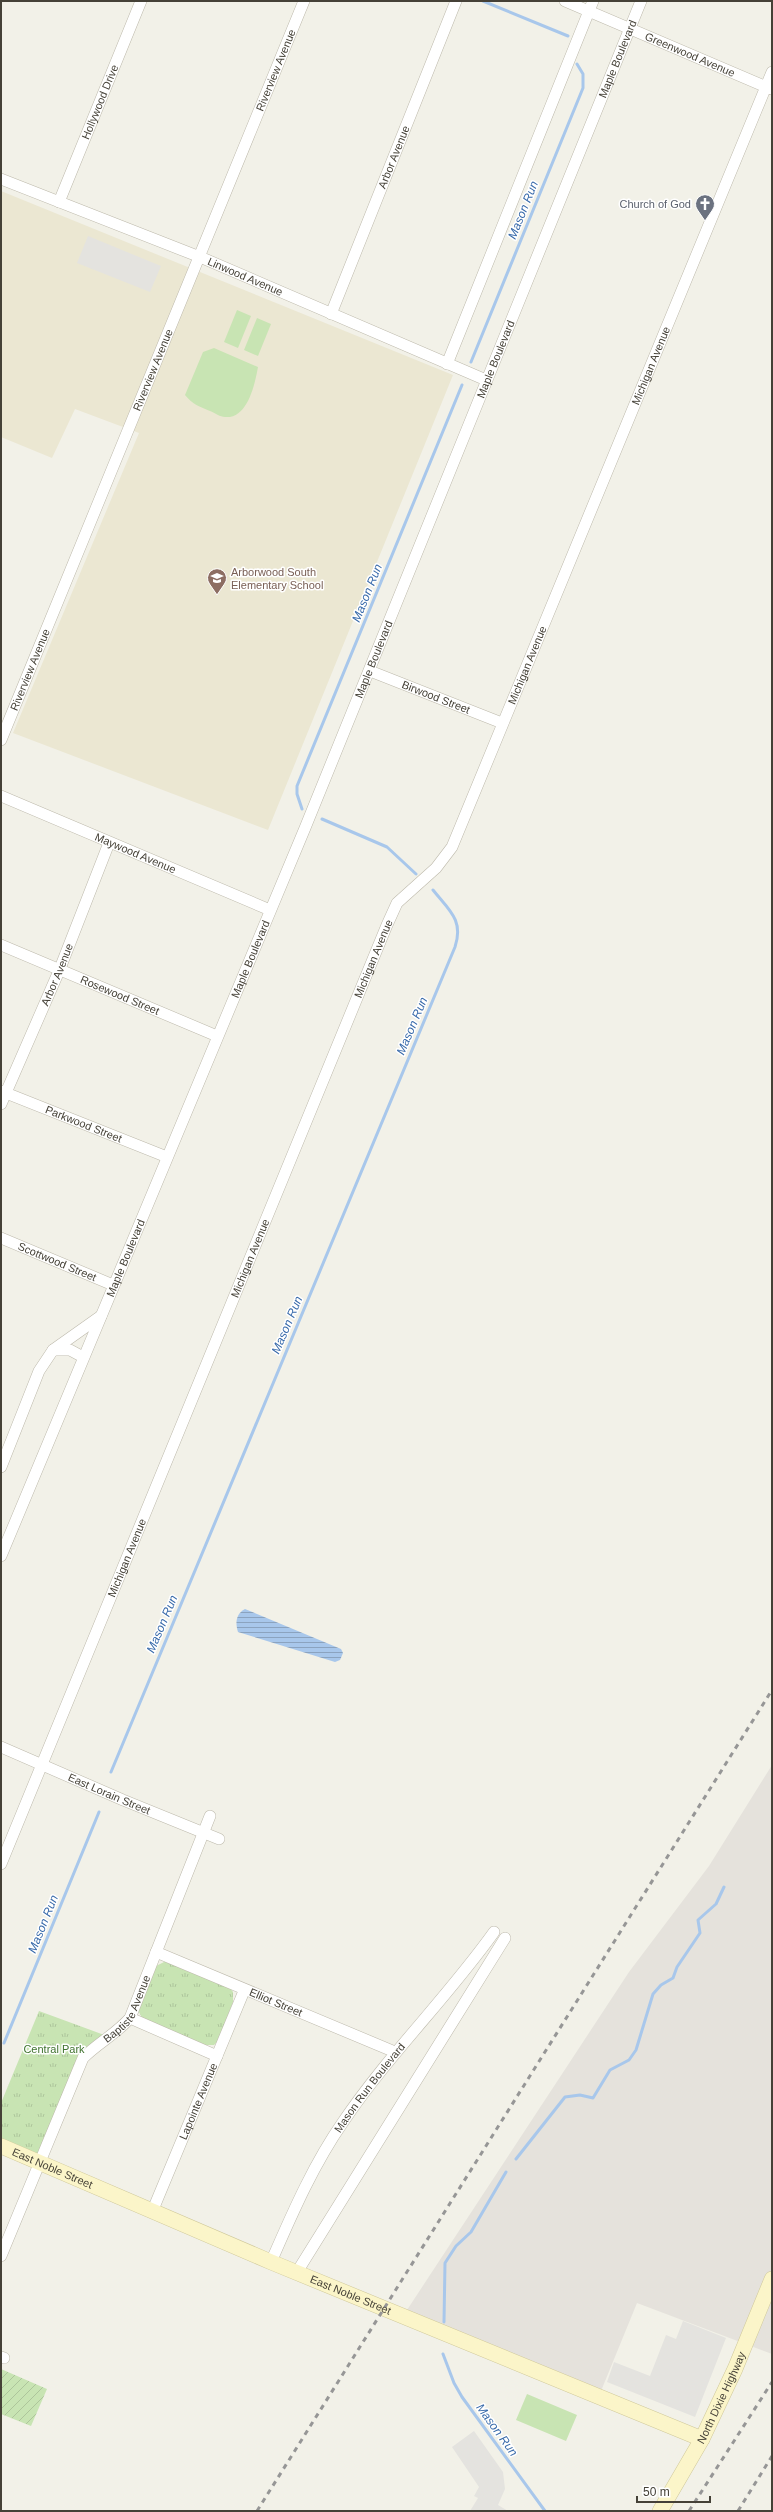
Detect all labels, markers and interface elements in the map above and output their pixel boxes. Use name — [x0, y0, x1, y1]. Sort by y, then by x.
street label: Maple Boulevard — [596, 18, 639, 100]
street label: Riverview Avenue — [254, 27, 298, 113]
street label: Greenwood Avenue — [643, 30, 737, 79]
street label: Hollywood Drive — [79, 63, 120, 141]
street label: Arbor Avenue — [376, 124, 412, 190]
water label: Mason Run — [505, 179, 541, 241]
church icon: Church of God — [694, 193, 716, 221]
place label: Church of God — [619, 198, 691, 210]
street label: Linwood Avenue — [206, 255, 285, 298]
street label: Maple Boulevard — [474, 319, 517, 400]
street label: Michigan Avenue — [629, 325, 672, 407]
street label: Riverview Avenue — [131, 327, 175, 413]
water label: Mason Run — [349, 562, 385, 624]
place label: Arborwood South Elementary School — [231, 566, 323, 591]
school or university icon: Arborwood South Elementary School — [206, 567, 228, 595]
street label: Maple Boulevard — [352, 619, 395, 700]
street label: Michigan Avenue — [506, 624, 549, 706]
street label: Riverview Avenue — [8, 627, 52, 712]
street label: Birwood Street — [400, 678, 472, 716]
street label: Maywood Avenue — [93, 831, 178, 875]
street label: Michigan Avenue — [352, 917, 395, 999]
street label: Maple Boulevard — [229, 919, 272, 999]
street label: Arbor Avenue — [39, 942, 75, 1008]
street label: Rosewood Street — [79, 973, 161, 1017]
water label: Mason Run — [394, 995, 431, 1057]
street label: Parkwood Street — [44, 1103, 124, 1144]
street label: Maple Boulevard — [104, 1217, 147, 1298]
street label: Michigan Avenue — [229, 1217, 271, 1299]
street label: Scottwood Street — [16, 1240, 98, 1283]
water label: Mason Run — [269, 1294, 306, 1356]
street label: Michigan Avenue — [105, 1517, 148, 1599]
water label: Mason Run — [144, 1593, 181, 1655]
street label: East Lorain Street — [66, 1771, 152, 1817]
water label: Mason Run — [25, 1893, 61, 1955]
street label: Baptiste Avenue — [101, 1973, 152, 2045]
street label: Elliot Street — [248, 1986, 304, 2019]
street label: Mason Run Boulevard — [332, 2041, 407, 2135]
park label: Central Park — [23, 2043, 85, 2055]
street label: Lapointe Avenue — [177, 2061, 219, 2141]
street label: East Noble Street — [10, 2146, 94, 2191]
street label: East Noble Street — [308, 2273, 393, 2317]
street label: North Dixie Highway — [695, 2349, 748, 2446]
water label: Mason Run — [473, 2401, 521, 2459]
scale bar — [637, 2478, 710, 2504]
text: 50 m — [643, 2485, 670, 2499]

